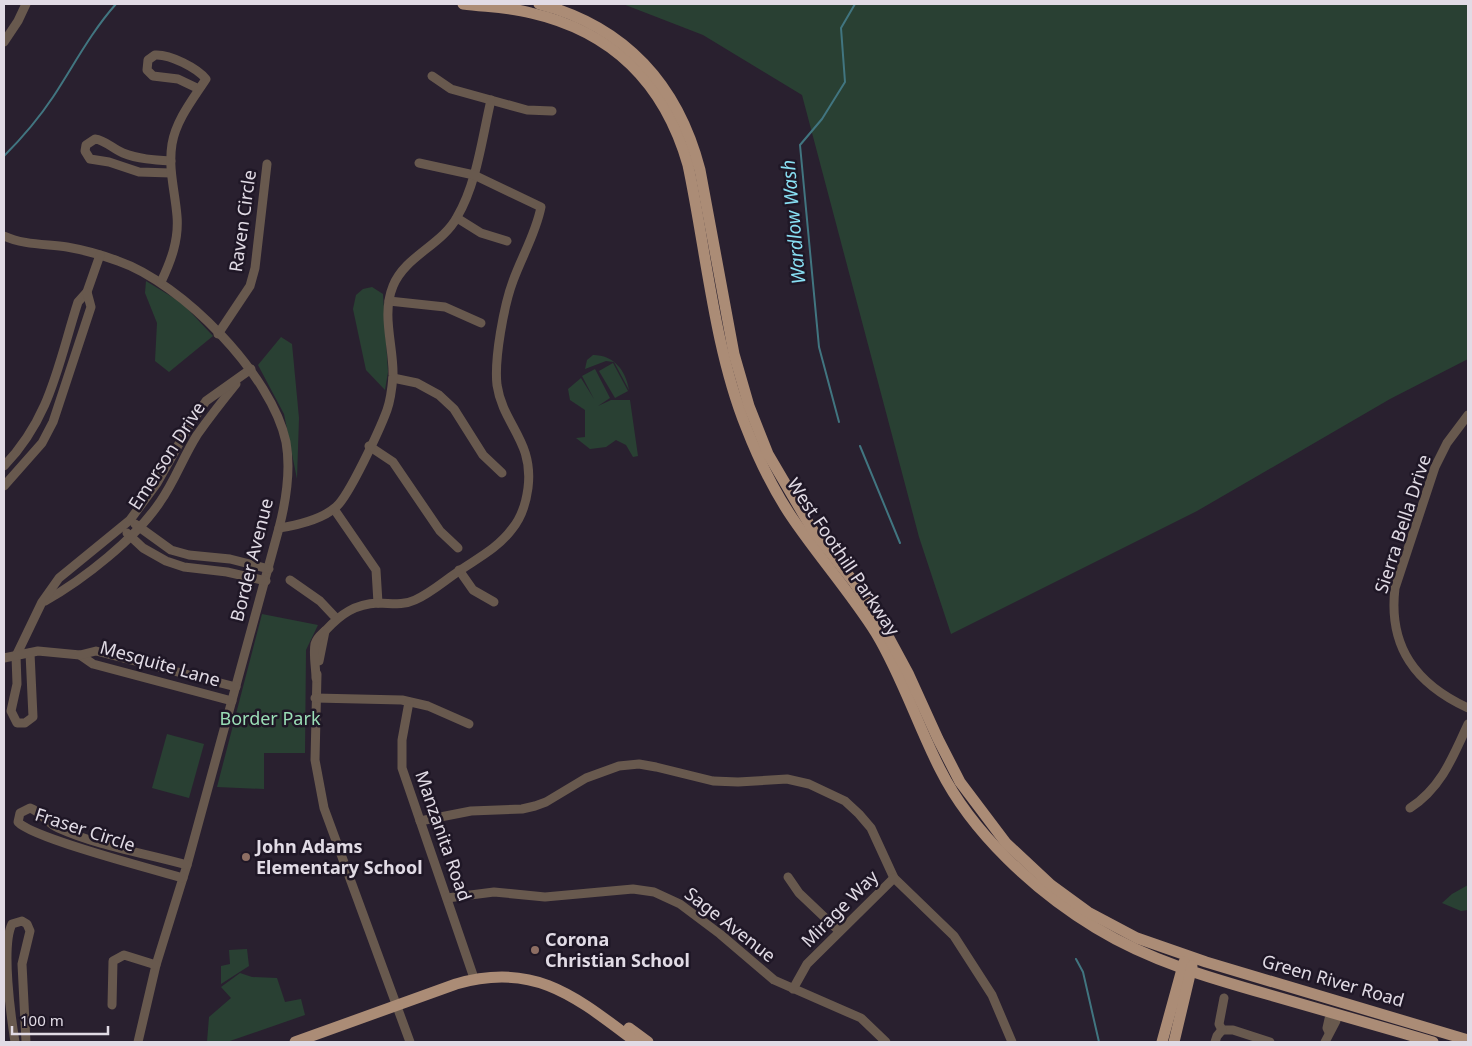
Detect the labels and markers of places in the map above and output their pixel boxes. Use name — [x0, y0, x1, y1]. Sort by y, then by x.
place label: John Adams Elementary School — [254, 834, 423, 879]
marker: John Adams Elementary School — [240, 851, 252, 863]
place label: Corona Christian School — [545, 927, 690, 972]
marker: Corona Christian School — [529, 944, 541, 956]

